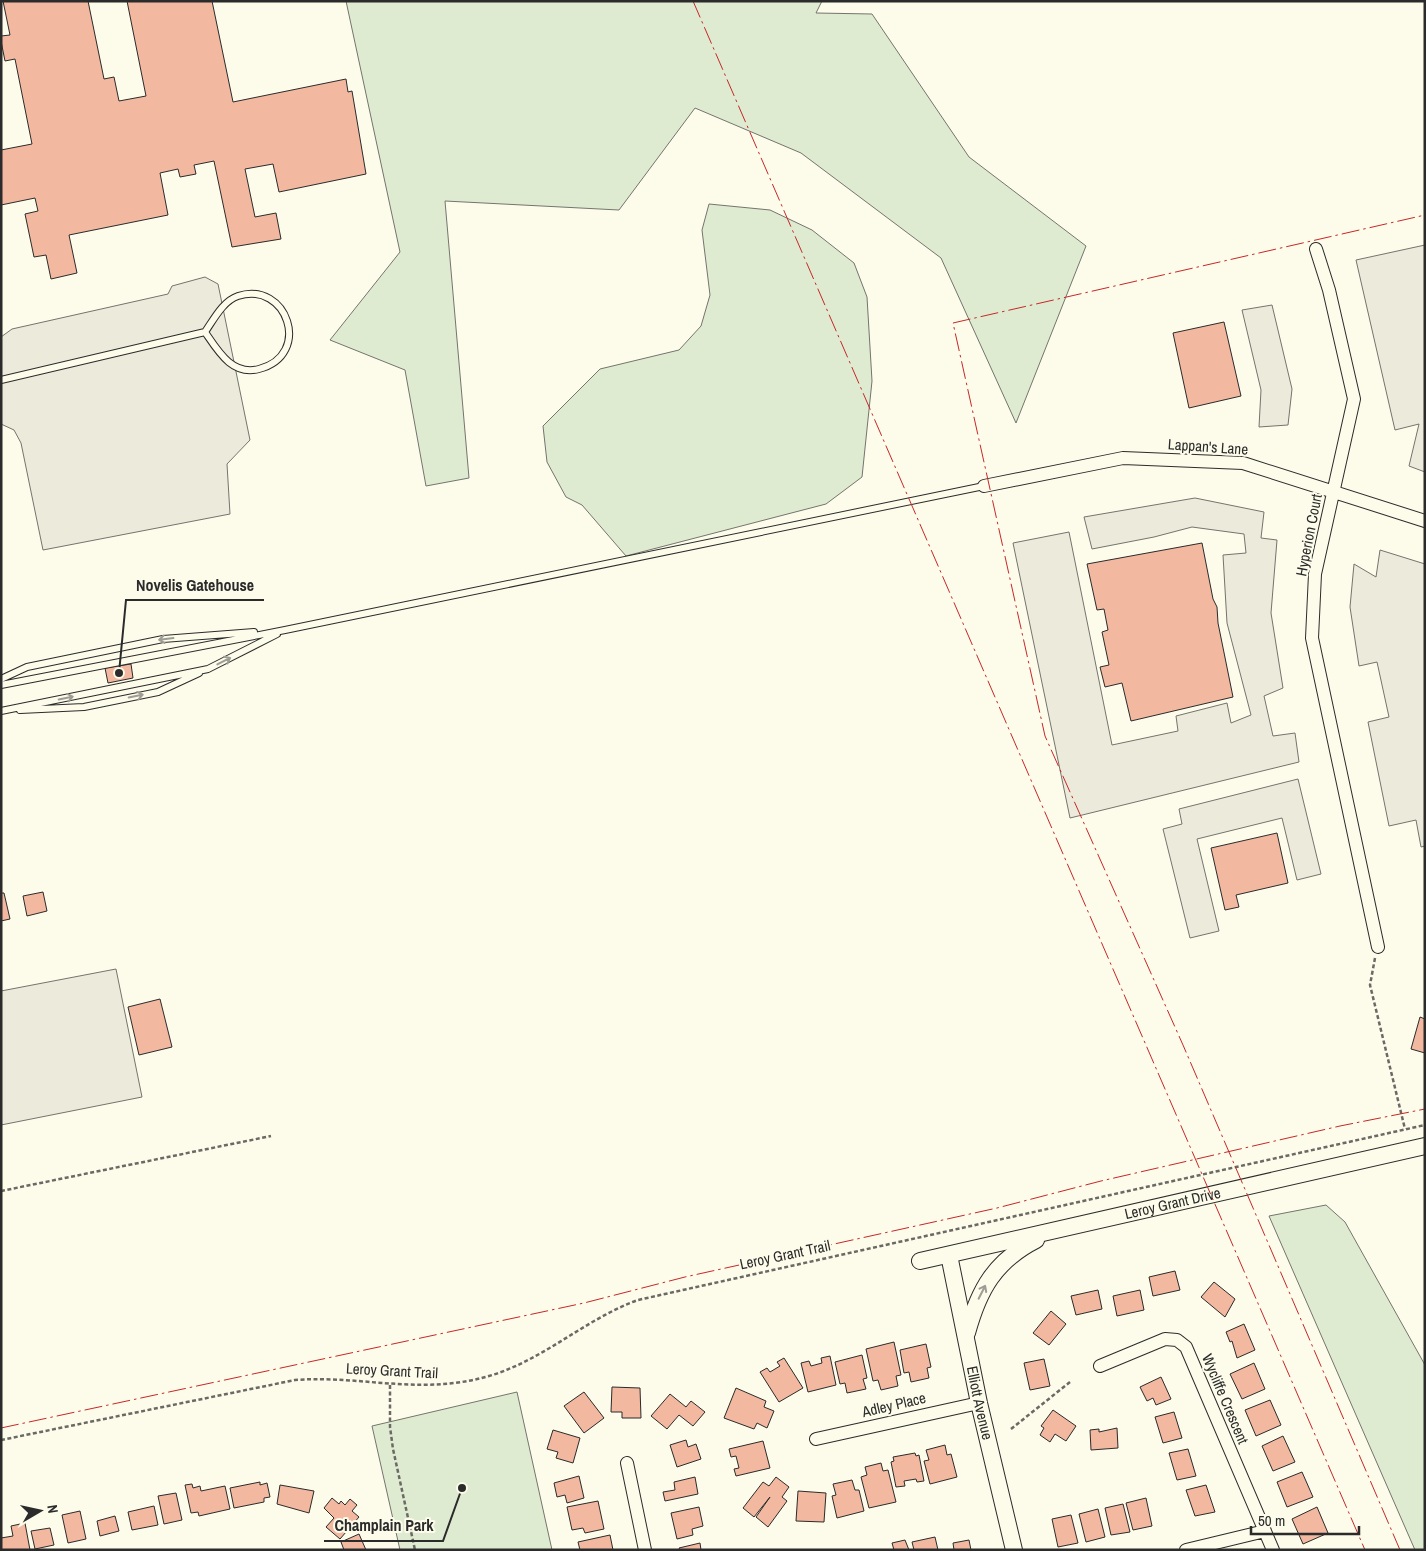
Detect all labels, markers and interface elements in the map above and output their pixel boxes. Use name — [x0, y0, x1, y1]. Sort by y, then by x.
street label: Lappan's Lane — [1167, 433, 1249, 460]
street label: Hyperion Court — [1290, 491, 1327, 578]
callout: Novelis Gatehouse — [126, 569, 264, 600]
text: Novelis Gatehouse — [136, 574, 254, 596]
one-way arrow — [159, 634, 175, 644]
one-way arrow — [216, 655, 231, 665]
one-way arrow — [128, 691, 144, 701]
one-way arrow — [58, 692, 74, 702]
street label: Leroy Grant Drive — [1122, 1182, 1223, 1224]
street label: Leroy Grant Trail — [738, 1235, 832, 1274]
one-way arrow — [978, 1285, 987, 1300]
street label: Wycliffe Crescent — [1197, 1350, 1254, 1448]
street label: Leroy Grant Trail — [345, 1358, 439, 1383]
street label: Elliott Avenue — [962, 1364, 998, 1442]
street label: Adley Place — [859, 1387, 928, 1422]
north arrow — [15, 1486, 65, 1536]
text: N — [43, 1503, 62, 1514]
scale bar — [1251, 1504, 1358, 1536]
callout: Champlain Park — [324, 1510, 443, 1541]
text: 50 m — [1258, 1510, 1285, 1531]
text: Champlain Park — [334, 1514, 434, 1536]

